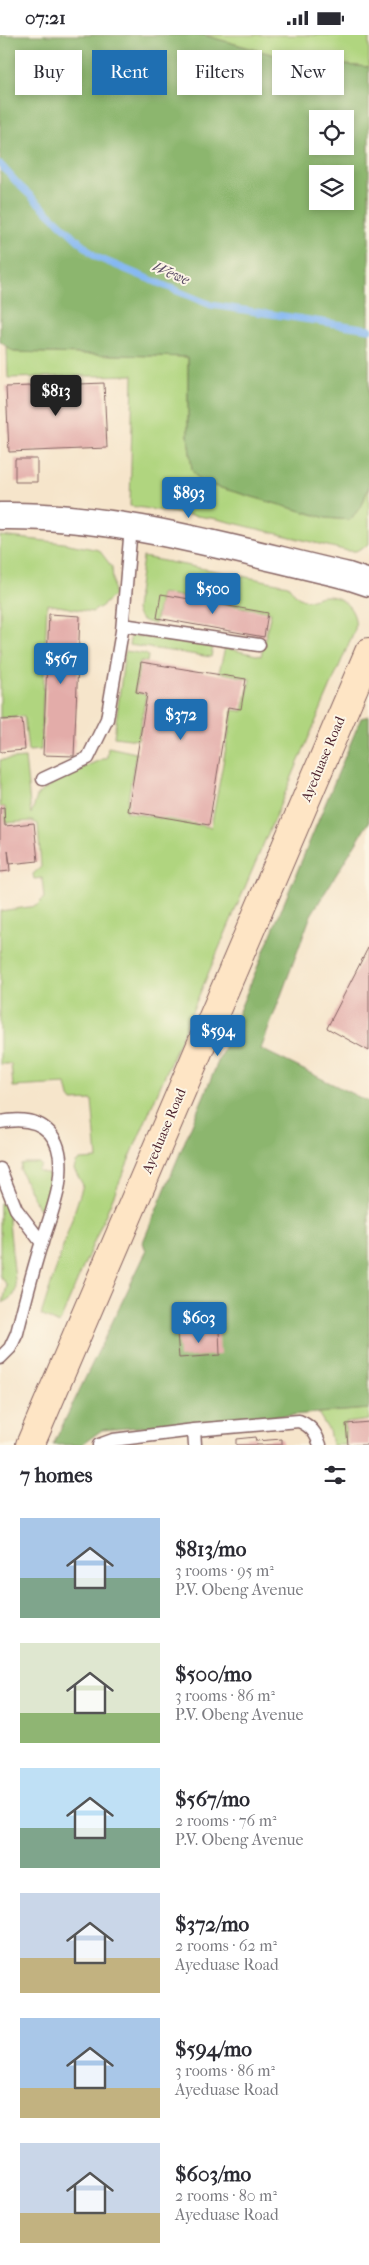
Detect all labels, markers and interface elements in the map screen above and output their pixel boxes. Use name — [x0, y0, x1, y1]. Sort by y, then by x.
text: 07:21 — [25, 7, 66, 29]
chip: Buy — [15, 50, 82, 95]
chip: Rent — [92, 50, 167, 95]
chip: Filters — [177, 50, 262, 95]
chip: New — [272, 50, 344, 95]
map controls — [309, 110, 354, 210]
button: locate — [309, 110, 354, 155]
button: layers — [309, 165, 354, 210]
water label: Wewe — [150, 257, 193, 289]
pin: $813 — [26, 375, 86, 417]
text: $813 — [41, 381, 71, 400]
pin: $893 — [159, 477, 219, 519]
text: $893 — [173, 483, 205, 502]
pin: $500 — [183, 573, 243, 615]
text: $500 — [196, 579, 230, 598]
pin: $567 — [31, 643, 91, 685]
text: $567 — [45, 649, 77, 668]
pin: $372 — [151, 699, 211, 741]
text: $372 — [165, 705, 197, 724]
street label: Ayeduase Road — [297, 714, 349, 805]
pin: $594 — [188, 1015, 248, 1057]
text: $594 — [201, 1021, 235, 1040]
street label: Ayeduase Road — [138, 1086, 190, 1177]
pin: $603 — [169, 1301, 229, 1344]
text: $603 — [183, 1308, 215, 1327]
icon: filters — [321, 1461, 349, 1489]
text: 7 homes — [20, 1463, 92, 1487]
text: $813/mo — [175, 1537, 246, 1561]
icon: home — [60, 1538, 120, 1598]
text: 3 rooms · 95 m² — [175, 1561, 274, 1580]
text: P.V. Obeng Avenue — [175, 1580, 303, 1599]
text: $500/mo — [175, 1662, 252, 1686]
icon: home — [60, 1663, 120, 1723]
text: 3 rooms · 86 m² — [175, 1686, 275, 1705]
text: P.V. Obeng Avenue — [175, 1705, 303, 1724]
text: $567/mo — [175, 1787, 250, 1811]
icon: home — [60, 1788, 120, 1848]
text: 2 rooms · 76 m² — [175, 1811, 276, 1830]
text: P.V. Obeng Avenue — [175, 1830, 303, 1849]
text: $372/mo — [175, 1912, 249, 1936]
icon: home — [60, 1913, 120, 1973]
text: 2 rooms · 62 m² — [175, 1936, 277, 1955]
text: Ayeduase Road — [175, 1955, 279, 1974]
text: $594/mo — [175, 2037, 252, 2061]
icon: home — [60, 2038, 120, 2098]
text: 3 rooms · 86 m² — [175, 2061, 275, 2080]
text: Ayeduase Road — [175, 2080, 279, 2099]
text: $603/mo — [175, 2162, 251, 2186]
icon: home — [60, 2163, 120, 2223]
text: 2 rooms · 80 m² — [175, 2186, 277, 2205]
text: Ayeduase Road — [175, 2205, 279, 2224]

